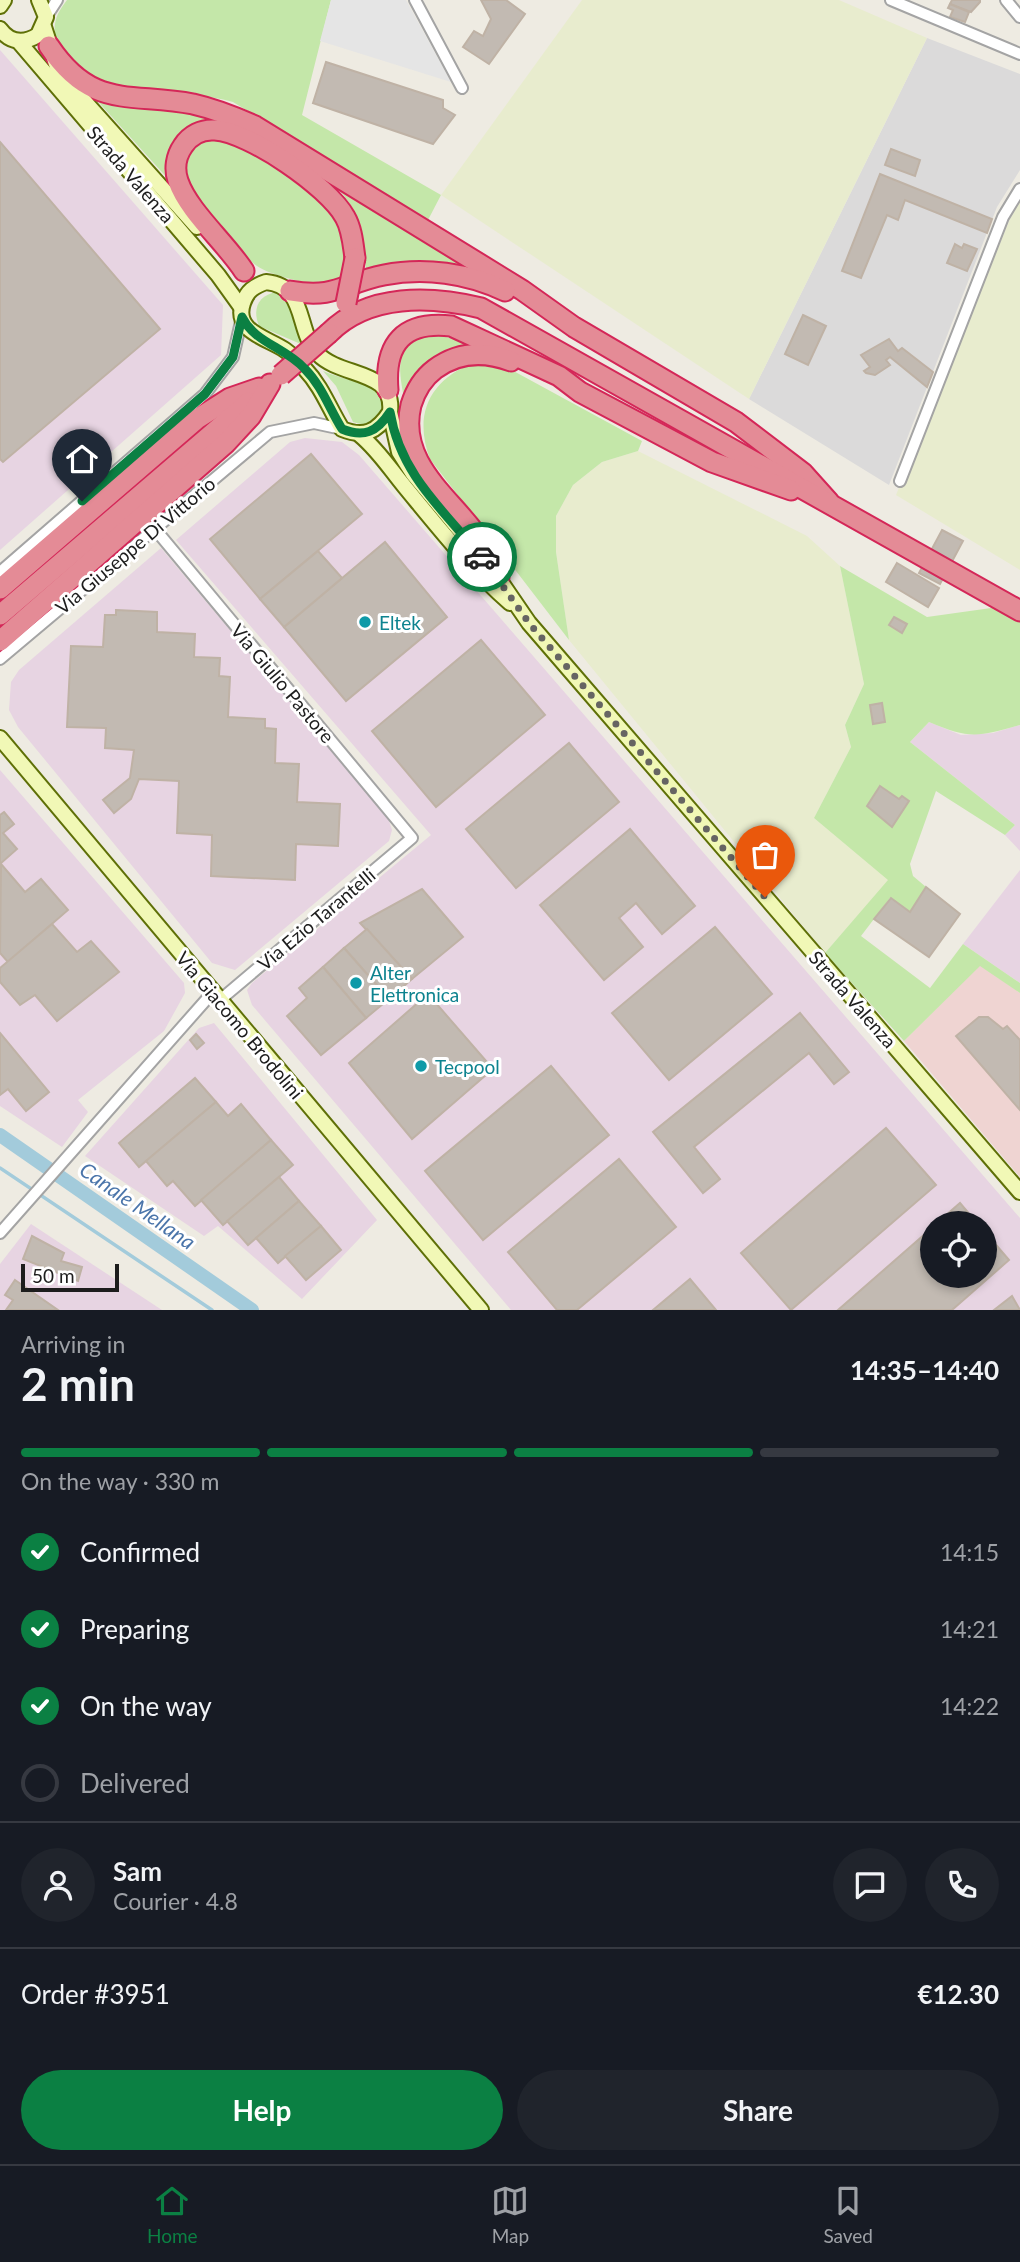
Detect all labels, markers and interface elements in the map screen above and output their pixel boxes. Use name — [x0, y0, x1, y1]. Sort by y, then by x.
street label: Strada Valenza — [83, 121, 179, 227]
pin — [52, 429, 112, 501]
icon: home — [63, 440, 101, 478]
street label: Via Giuseppe Di Vittorio — [50, 471, 220, 619]
courier — [447, 522, 517, 592]
icon: car — [463, 538, 501, 576]
place label: Eltek — [379, 611, 421, 634]
marker: Eltek — [357, 614, 373, 630]
street label: Via Giulio Pastore — [227, 619, 339, 747]
pin — [735, 825, 795, 897]
icon: bag — [746, 836, 784, 874]
street label: Via Ezio Tarantelli — [253, 863, 379, 975]
street label: Strada Valenza — [805, 946, 901, 1052]
street label: Via Giacomo Brodolini — [172, 947, 308, 1103]
place label: Alter Elettronica — [370, 961, 459, 1006]
marker: Alter Elettronica — [348, 975, 364, 991]
place label: Tecpool — [435, 1055, 500, 1078]
marker: Tecpool — [413, 1058, 429, 1074]
water label: Canale Mellana — [75, 1156, 201, 1254]
map controls — [920, 1211, 997, 1288]
button: locate — [920, 1211, 997, 1288]
scale bar — [21, 1261, 119, 1293]
text: 50 m — [32, 1264, 75, 1287]
text: Arriving in — [21, 1330, 125, 1358]
text: 14:35–14:40 — [850, 1354, 999, 1386]
text: 2 min — [21, 1356, 135, 1411]
text: On the way · 330 m — [21, 1467, 220, 1495]
icon: check — [21, 1533, 59, 1571]
text: Confirmed — [80, 1536, 200, 1568]
text: 14:15 — [940, 1538, 999, 1566]
icon: check — [21, 1610, 59, 1648]
text: Preparing — [80, 1613, 189, 1645]
text: 14:21 — [940, 1615, 999, 1643]
icon: check — [21, 1687, 59, 1725]
text: On the way — [80, 1690, 212, 1722]
text: 14:22 — [940, 1692, 999, 1720]
text: Delivered — [80, 1767, 190, 1799]
button: person — [21, 1848, 95, 1922]
button: chat — [833, 1848, 907, 1922]
button: phone — [925, 1848, 999, 1922]
text: Sam — [113, 1855, 162, 1887]
text: Courier · 4.8 — [113, 1887, 238, 1915]
text: Order #3951 — [21, 1978, 170, 2010]
text: €12.30 — [917, 1978, 999, 2010]
button: Help — [21, 2070, 503, 2150]
button: Share — [517, 2070, 999, 2150]
tab: Home — [147, 2182, 198, 2247]
tab: Map — [491, 2182, 529, 2247]
tab: Saved — [823, 2182, 873, 2247]

